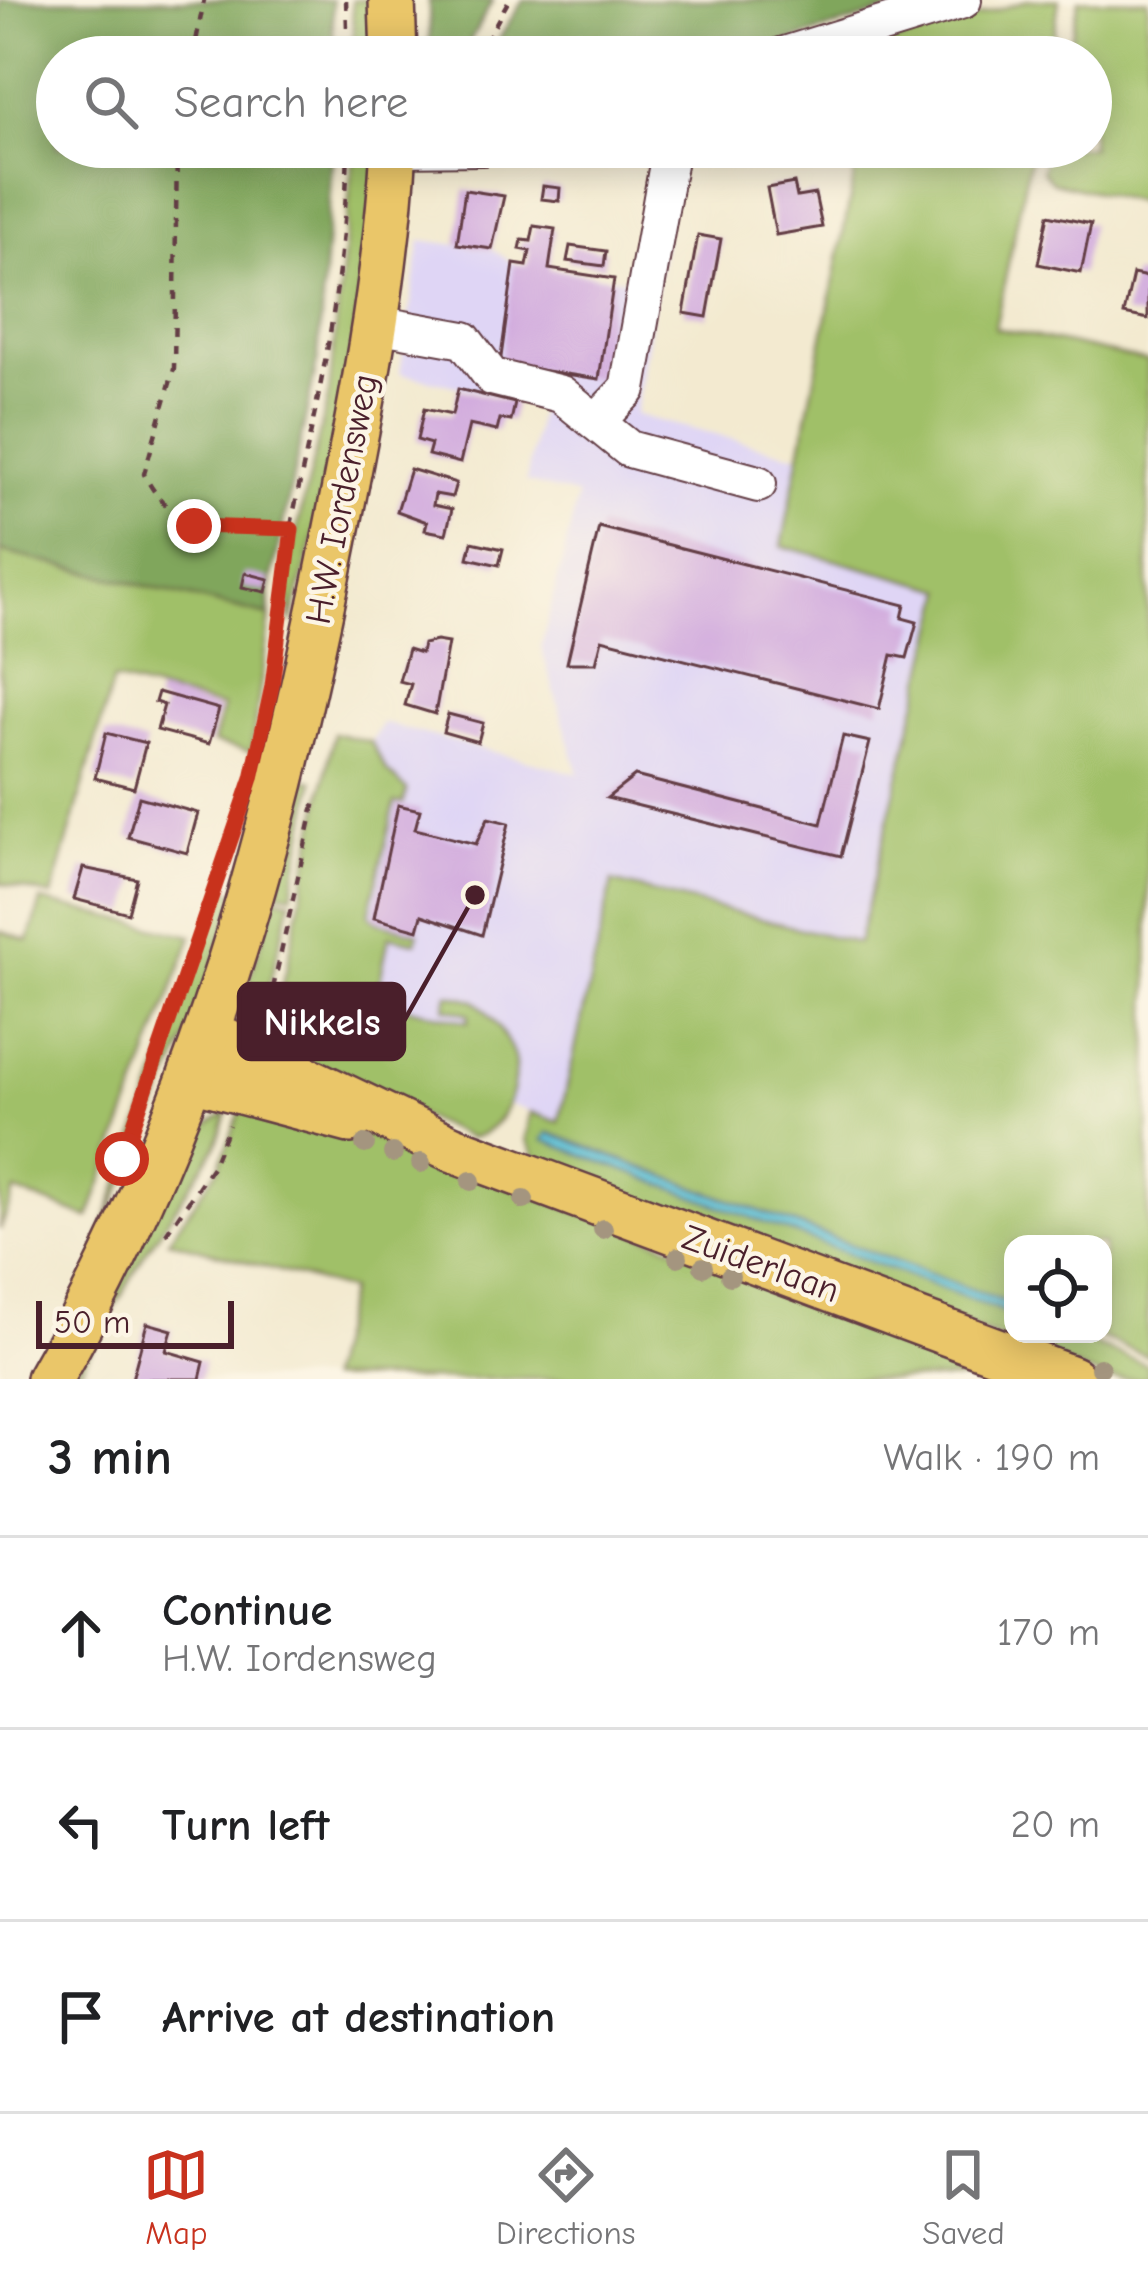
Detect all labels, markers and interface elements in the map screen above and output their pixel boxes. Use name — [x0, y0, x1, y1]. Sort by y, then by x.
search box — [36, 36, 1112, 168]
icon: search — [78, 69, 144, 135]
text: Search here — [174, 76, 408, 128]
street label: H.W. Iordensweg — [298, 371, 386, 627]
route end — [167, 499, 221, 553]
callout: Nikkels — [239, 984, 404, 1059]
text: Nikkels — [263, 1000, 381, 1045]
route start — [95, 1132, 149, 1186]
street label: Zuiderlaan — [677, 1217, 845, 1311]
map controls — [1004, 1235, 1112, 1343]
button: locate — [1004, 1235, 1112, 1343]
scale bar — [36, 1295, 234, 1348]
text: 50 m — [54, 1303, 130, 1341]
text: 3 min — [48, 1428, 172, 1487]
text: Walk · 190 m — [883, 1435, 1100, 1480]
text: Continue — [162, 1584, 332, 1636]
icon: ahead — [48, 1600, 114, 1666]
text: 170 m — [997, 1610, 1100, 1655]
text: H.W. Iordensweg — [162, 1636, 437, 1681]
icon: left — [48, 1792, 114, 1858]
text: Turn left — [162, 1799, 329, 1851]
text: 20 m — [1011, 1802, 1100, 1847]
icon: arrive — [48, 1984, 114, 2050]
text: Arrive at destination — [162, 1991, 555, 2043]
tab: Map — [143, 2142, 209, 2252]
tab: Directions — [496, 2142, 636, 2252]
tab: Saved — [922, 2142, 1005, 2252]

